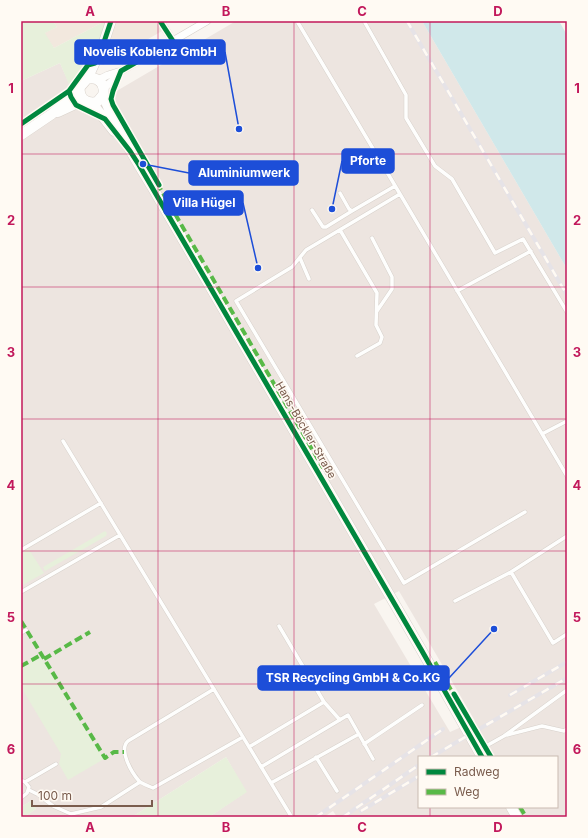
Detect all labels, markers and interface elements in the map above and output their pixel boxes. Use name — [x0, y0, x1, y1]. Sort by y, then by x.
text: A — [85, 3, 95, 19]
text: B — [222, 3, 231, 19]
text: C — [357, 3, 367, 19]
text: D — [493, 3, 503, 19]
callout: Novelis Koblenz GmbH — [75, 40, 225, 64]
text: Novelis Koblenz GmbH — [83, 44, 217, 59]
text: 1 — [8, 80, 14, 96]
text: 1 — [574, 80, 580, 96]
callout: Pforte — [342, 149, 394, 173]
text: Pforte — [350, 153, 386, 168]
callout: Aluminiumwerk — [189, 161, 298, 185]
text: Aluminiumwerk — [198, 165, 290, 180]
callout: Villa Hügel — [164, 191, 243, 215]
text: Villa Hügel — [173, 195, 235, 210]
text: 2 — [7, 212, 15, 228]
text: 2 — [573, 212, 581, 228]
text: 3 — [7, 344, 15, 360]
text: 3 — [573, 344, 581, 360]
street label: Hans-Böckler-Straße — [272, 379, 340, 481]
text: 4 — [7, 477, 16, 493]
text: 4 — [573, 477, 582, 493]
text: 5 — [7, 609, 15, 625]
text: 5 — [573, 609, 581, 625]
callout: TSR Recycling GmbH & Co.KG — [258, 666, 449, 690]
text: TSR Recycling GmbH & Co.KG — [266, 670, 440, 685]
text: 6 — [7, 741, 15, 757]
text: 6 — [573, 741, 581, 757]
legend — [418, 756, 558, 808]
text: Radweg — [454, 764, 500, 779]
scale bar — [32, 782, 152, 808]
text: Weg — [454, 784, 480, 799]
text: 100 m — [38, 788, 72, 803]
text: A — [85, 819, 95, 835]
text: B — [222, 819, 231, 835]
text: C — [357, 819, 367, 835]
text: D — [493, 819, 503, 835]

